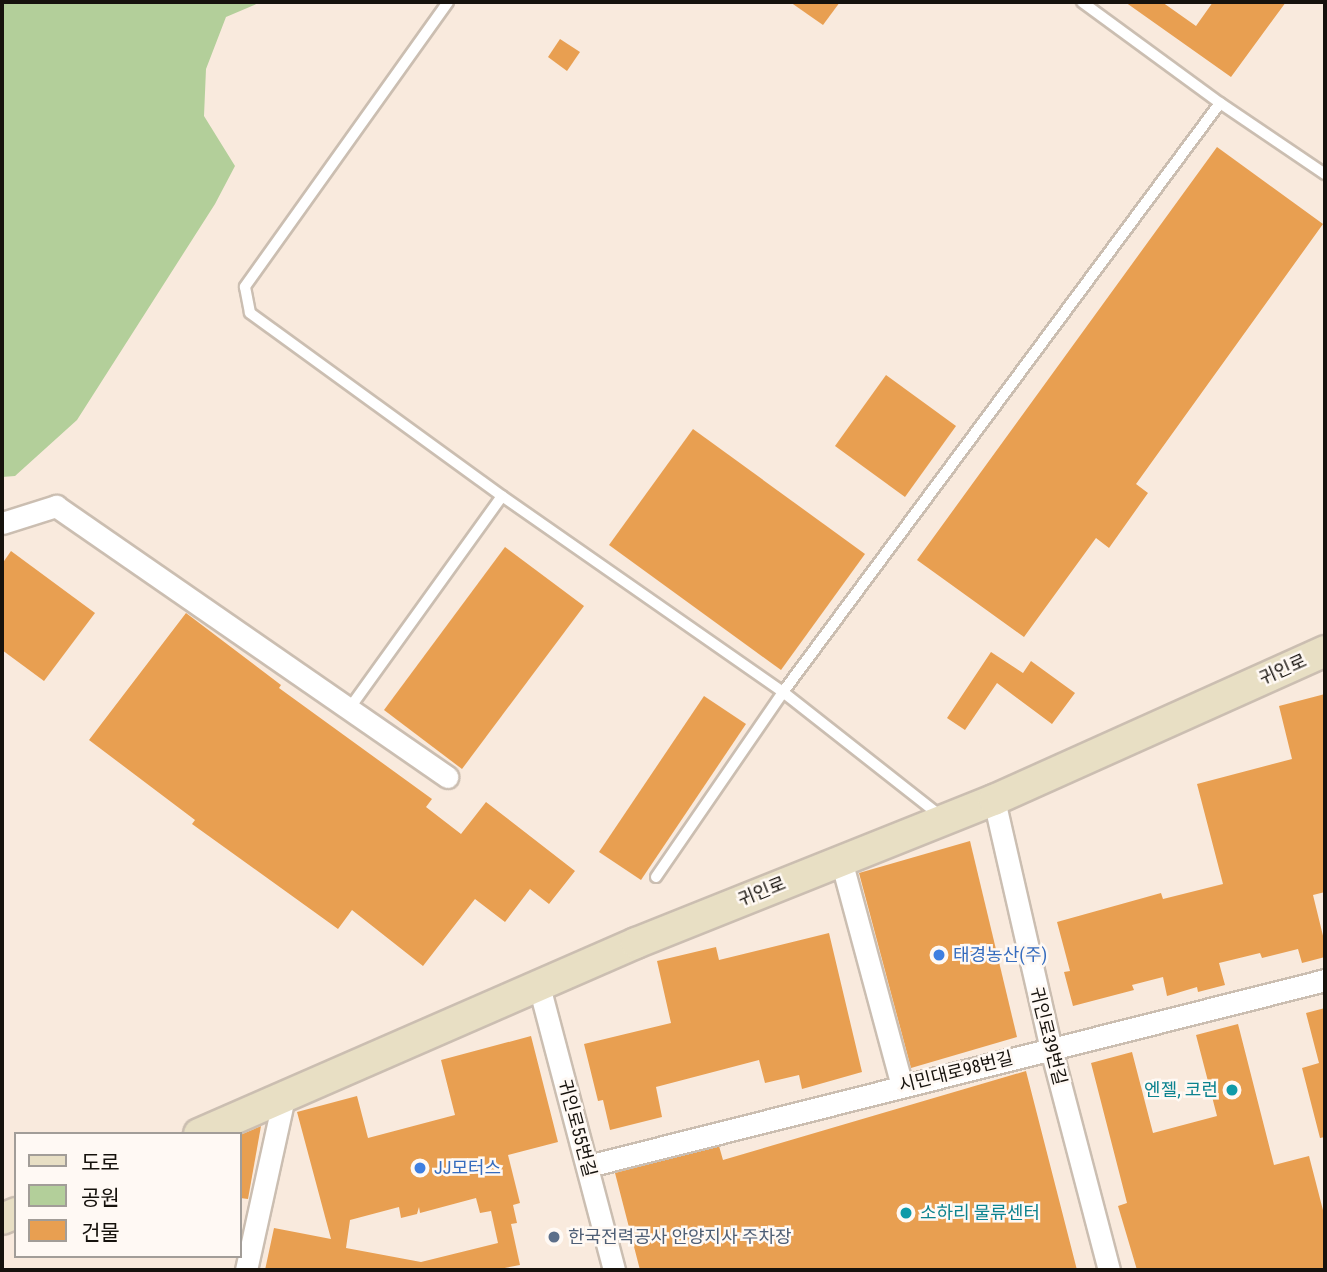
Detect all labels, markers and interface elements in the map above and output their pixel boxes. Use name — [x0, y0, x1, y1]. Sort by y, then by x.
street label: 귀인로 — [1256, 650, 1310, 690]
street label: 귀인로 — [735, 873, 789, 911]
place label: 태경농산(주) — [953, 944, 1047, 966]
marker: 태경농산(주) — [931, 947, 947, 963]
street label: 귀인로39번길 — [1025, 985, 1071, 1087]
street label: 시민대로98번길 — [897, 1047, 1015, 1097]
street label: 귀인로55번길 — [554, 1077, 600, 1179]
place label: 엔젤, 코런 — [1144, 1079, 1218, 1101]
marker: 엔젤, 코런 — [1224, 1082, 1240, 1098]
legend — [14, 1132, 242, 1258]
text: 도로 — [81, 1151, 120, 1175]
place label: JJ모터스 — [434, 1157, 501, 1179]
marker: JJ모터스 — [412, 1160, 428, 1176]
text: 공원 — [81, 1186, 120, 1210]
place label: 소하리 물류센터 — [920, 1202, 1040, 1224]
marker: 소하리 물류센터 — [898, 1205, 914, 1221]
text: 건물 — [81, 1221, 120, 1245]
place label: 한국전력공사 안양지사 주차장 — [568, 1226, 792, 1248]
marker: 한국전력공사 안양지사 주차장 — [546, 1229, 562, 1245]

